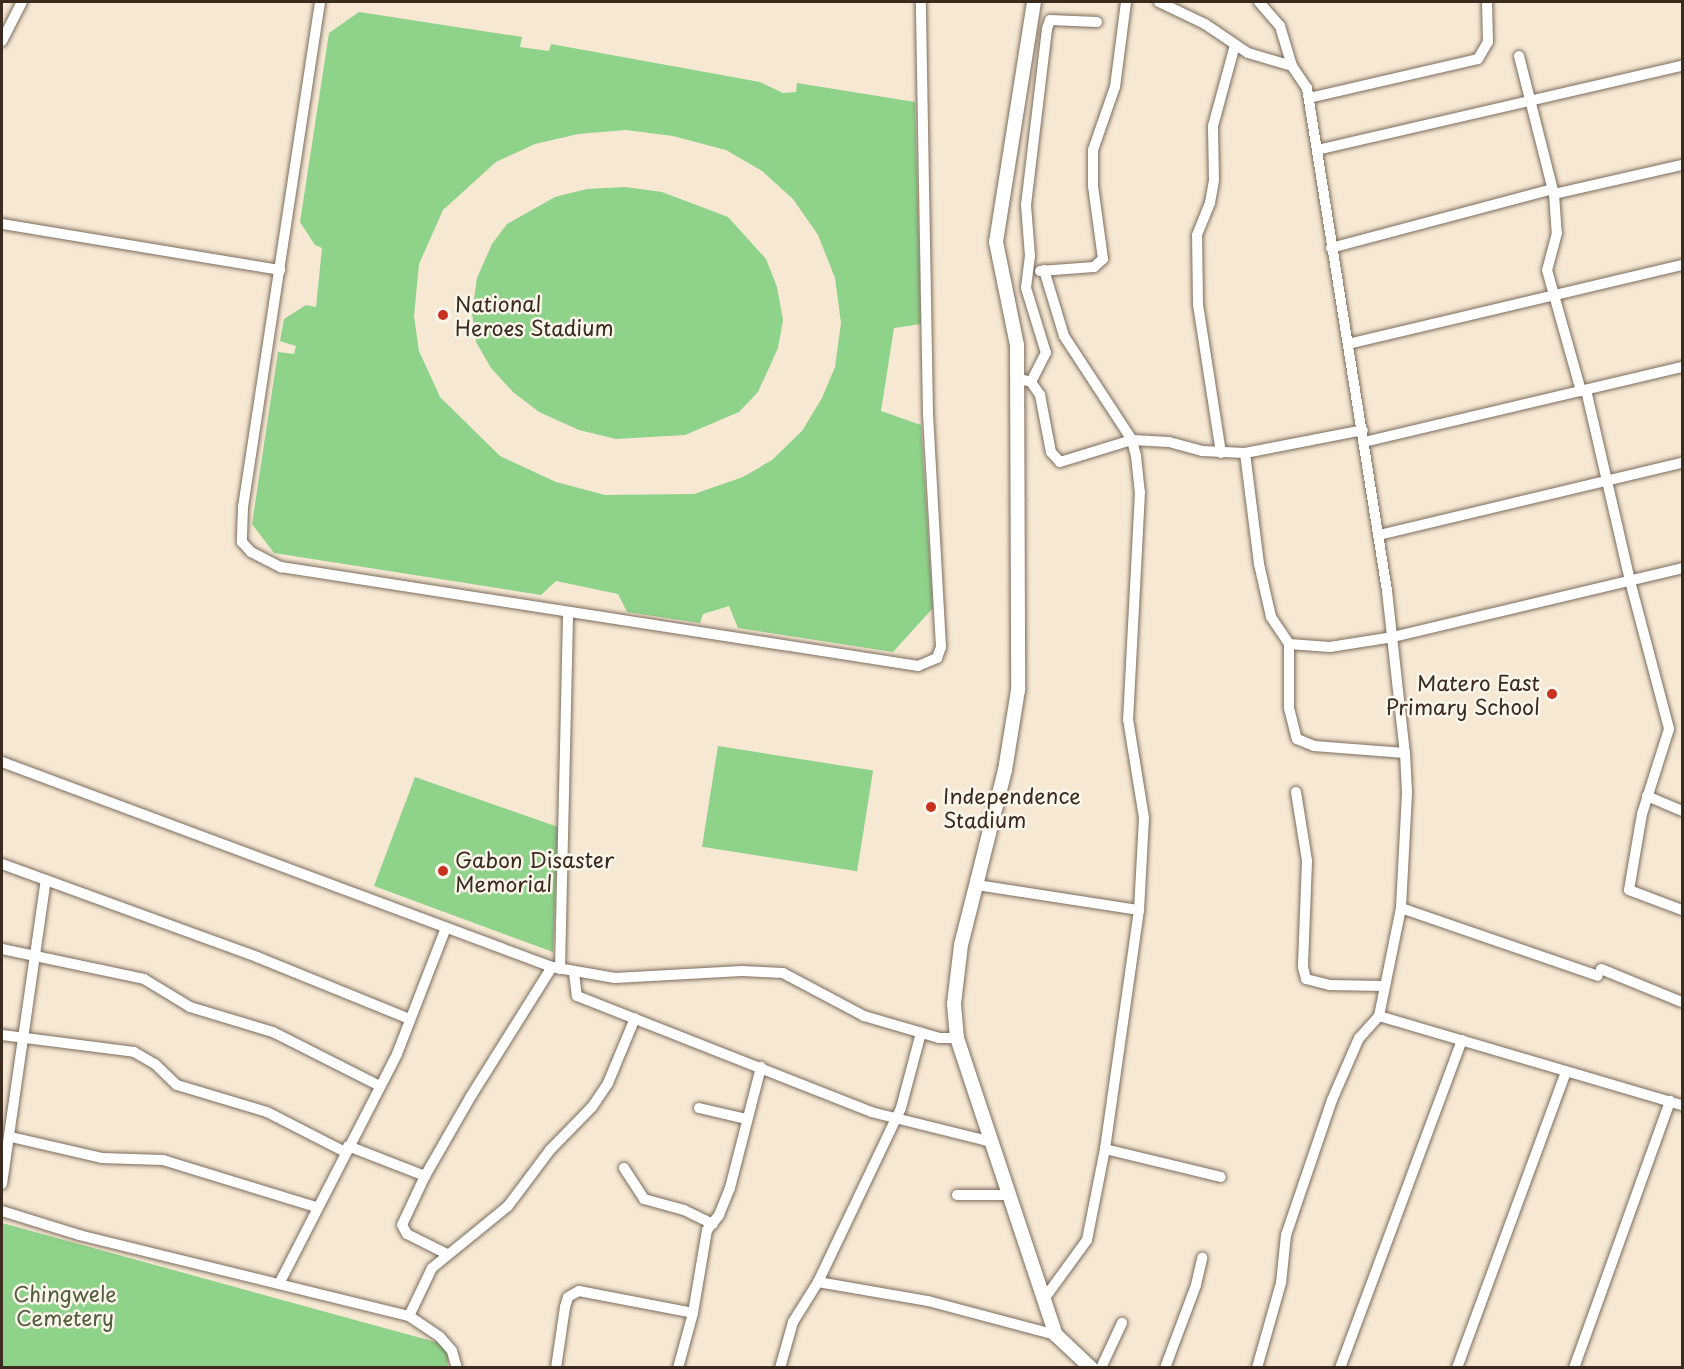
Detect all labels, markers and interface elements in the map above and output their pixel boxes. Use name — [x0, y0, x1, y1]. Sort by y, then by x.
place label: National Heroes Stadium — [455, 290, 614, 340]
marker: National Heroes Stadium — [436, 308, 450, 322]
place label: Matero East Primary School — [1385, 669, 1540, 719]
marker: Matero East Primary School — [1545, 687, 1559, 701]
place label: Independence Stadium — [943, 782, 1081, 832]
marker: Independence Stadium — [924, 800, 938, 814]
place label: Gabon Disaster Memorial — [455, 846, 614, 896]
marker: Gabon Disaster Memorial — [436, 864, 450, 878]
park label: Chingwele Cemetery — [13, 1280, 117, 1330]

